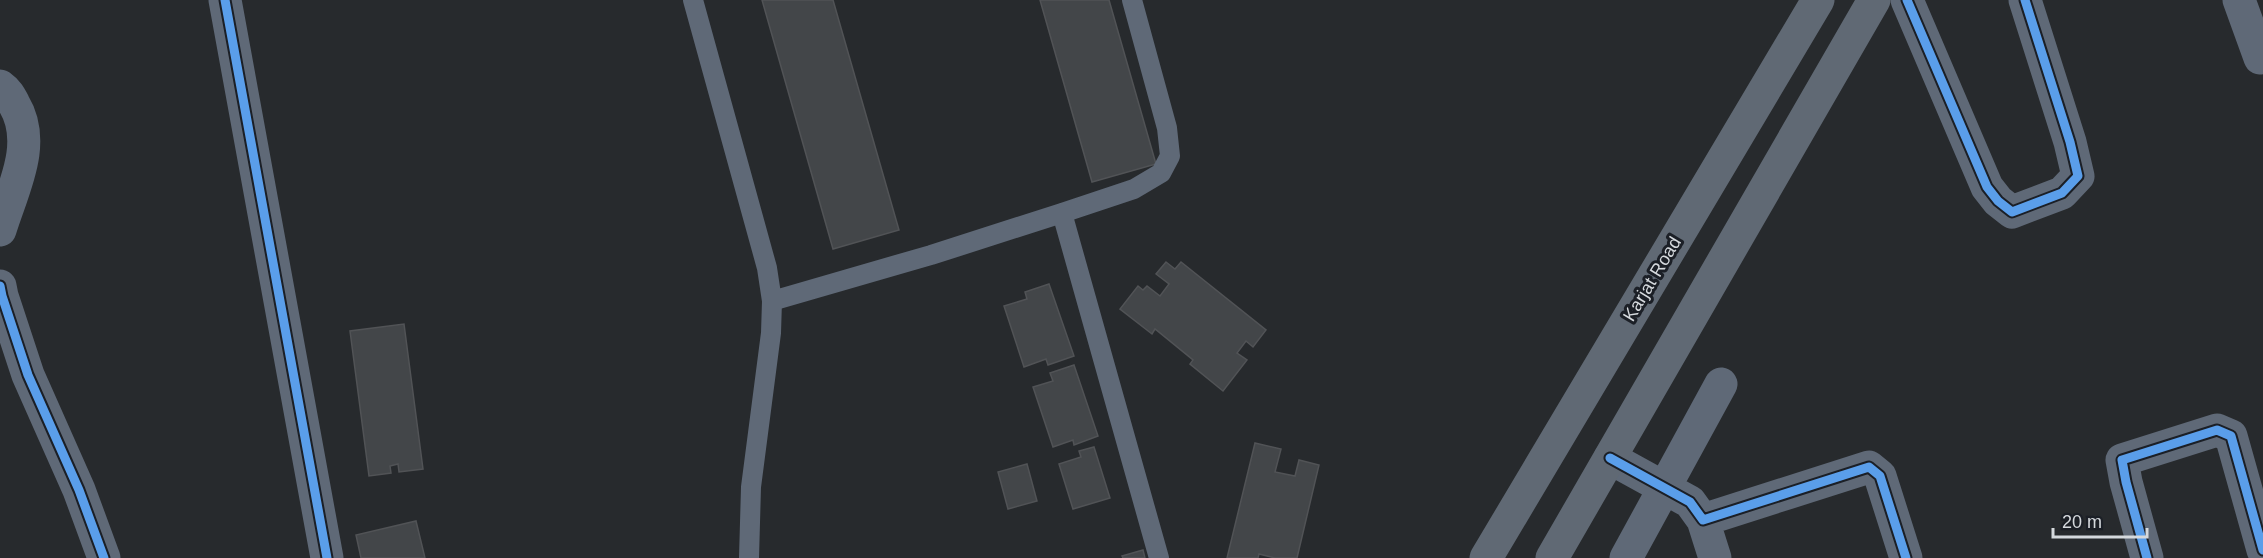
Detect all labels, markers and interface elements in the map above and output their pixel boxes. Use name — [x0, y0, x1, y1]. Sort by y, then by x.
street label: Karjat Road — [1619, 233, 1685, 325]
scale bar — [2053, 501, 2148, 539]
text: 20 m — [2062, 512, 2102, 532]

